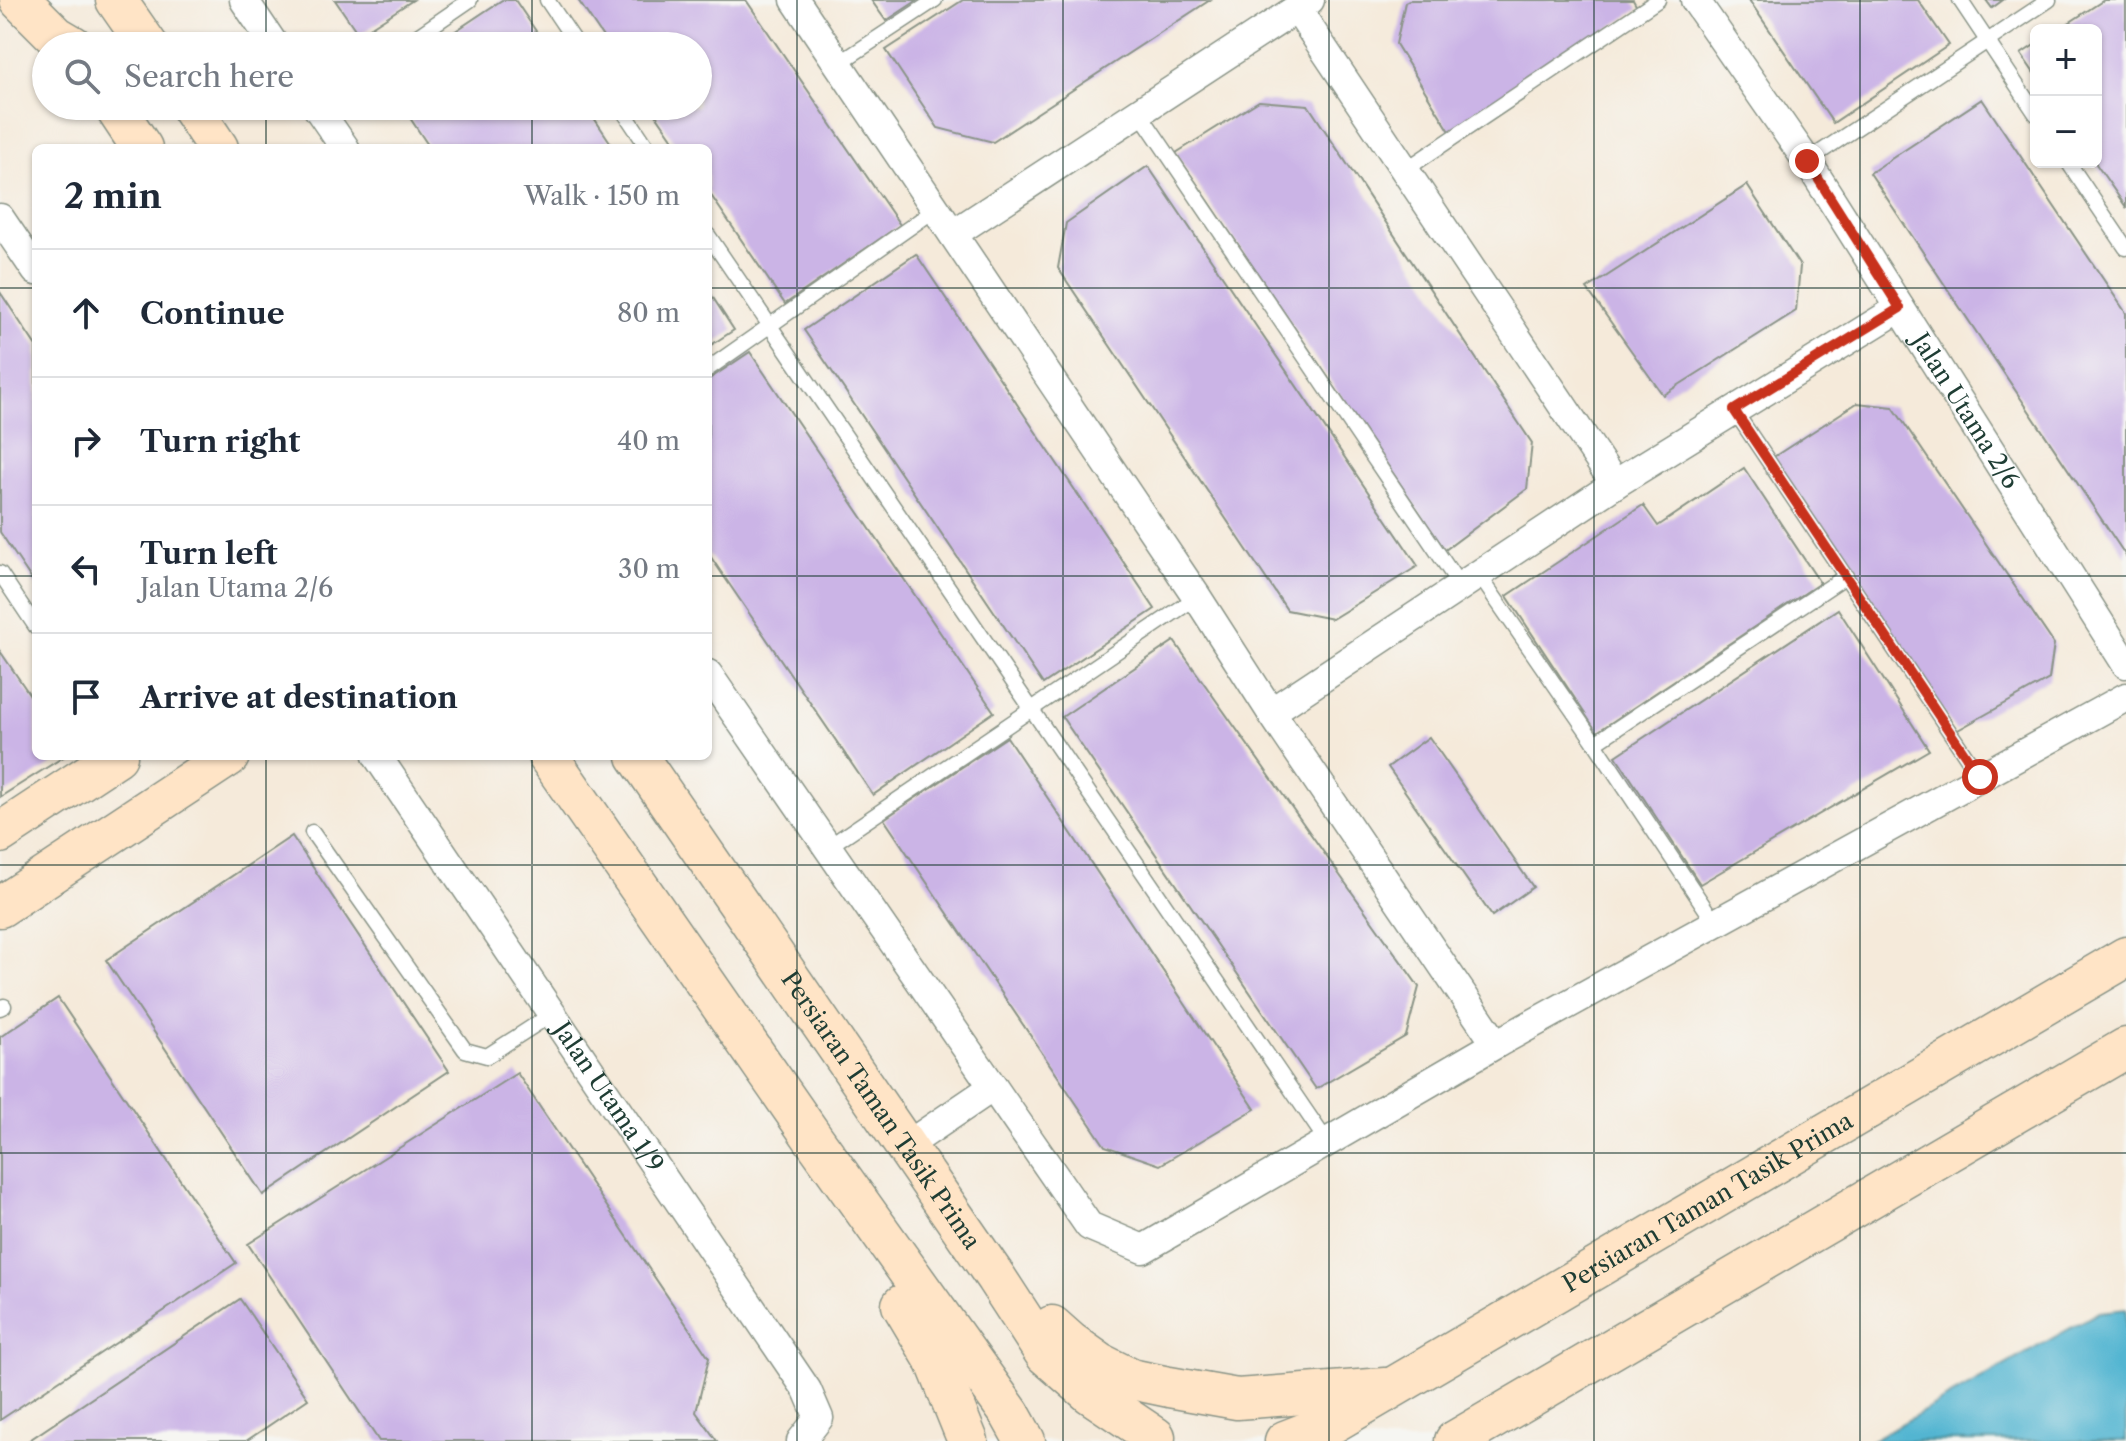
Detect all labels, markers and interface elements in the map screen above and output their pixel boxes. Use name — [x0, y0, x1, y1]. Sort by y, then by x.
map controls — [2030, 24, 2102, 168]
button: + — [2030, 24, 2102, 96]
search box — [32, 32, 712, 120]
icon: search — [60, 54, 104, 98]
text: Search here — [124, 58, 294, 95]
button: − — [2030, 96, 2102, 168]
route end — [1789, 143, 1825, 179]
text: 2 min — [64, 175, 162, 217]
text: Walk · 150 m — [524, 180, 680, 212]
icon: ahead — [64, 291, 108, 335]
text: Continue — [140, 295, 285, 332]
text: 80 m — [617, 297, 680, 329]
street label: Jalan Utama 2/6 — [1904, 324, 2026, 494]
icon: right — [64, 419, 108, 463]
text: Turn right — [140, 423, 300, 460]
text: 40 m — [617, 425, 680, 457]
text: Turn left — [140, 535, 277, 572]
icon: left — [64, 547, 108, 591]
text: 30 m — [618, 553, 680, 585]
text: Jalan Utama 2/6 — [140, 572, 333, 604]
icon: arrive — [64, 675, 108, 719]
text: Arrive at destination — [140, 679, 458, 716]
route start — [1962, 759, 1998, 795]
street label: Persiaran Taman Tasik Prima — [775, 965, 987, 1255]
street label: Jalan Utama 1/9 — [545, 1013, 670, 1177]
street label: Persiaran Taman Tasik Prima — [1557, 1106, 1858, 1298]

